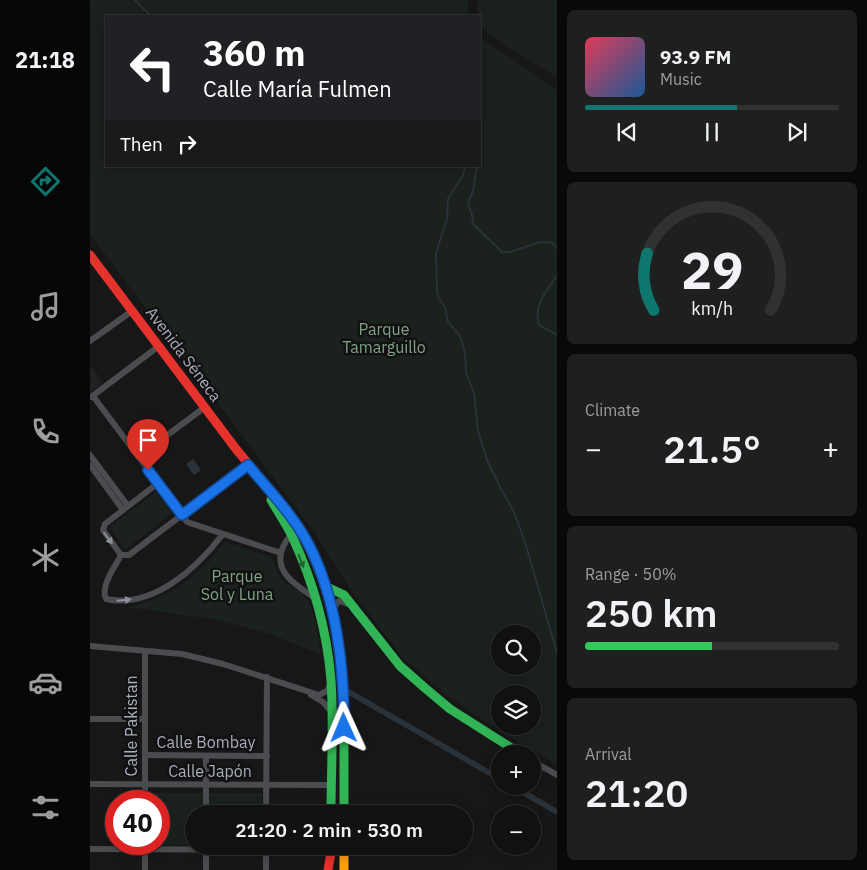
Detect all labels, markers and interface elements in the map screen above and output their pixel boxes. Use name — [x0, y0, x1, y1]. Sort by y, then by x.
text: 360 m — [203, 30, 306, 76]
icon: left — [120, 35, 185, 100]
text: 21:18 — [15, 45, 75, 74]
text: 93.9 FM — [660, 45, 731, 69]
text: Music — [660, 69, 702, 89]
text: Calle María Fulmen — [203, 74, 392, 103]
icon: previous — [613, 118, 641, 146]
icon: pause — [698, 118, 726, 146]
icon: next — [783, 118, 811, 146]
icon: right — [173, 130, 201, 158]
text: Then — [120, 132, 163, 156]
icon: directions — [28, 164, 63, 199]
text: 29 — [681, 236, 743, 303]
icon: music — [28, 289, 63, 324]
text: km/h — [691, 297, 733, 320]
street label: Avenida Séneca — [142, 303, 226, 406]
park label: Parque Tamarguillo — [342, 319, 426, 357]
text: Climate — [585, 400, 640, 420]
icon: phone — [28, 414, 63, 449]
pin — [127, 419, 169, 470]
text: 21.5° — [663, 424, 761, 473]
icon: arrive — [134, 426, 162, 454]
text: − — [585, 430, 602, 467]
text: + — [822, 430, 839, 467]
one-way arrow — [103, 531, 114, 544]
icon: climate — [28, 540, 63, 575]
one-way arrow — [298, 554, 306, 568]
text: Range · 50% — [585, 564, 677, 584]
park label: Parque Sol y Luna — [201, 566, 274, 604]
text: 250 km — [585, 588, 717, 637]
one-way arrow — [116, 595, 132, 603]
map controls — [491, 625, 541, 855]
button: search — [491, 625, 541, 675]
icon: car — [28, 665, 63, 700]
street label: Calle Pakistan — [121, 675, 141, 777]
button: layers — [491, 685, 541, 735]
position arrow — [317, 701, 369, 753]
street label: Calle Bombay — [157, 732, 255, 752]
text: Arrival — [585, 744, 632, 764]
button: + — [491, 745, 541, 795]
street label: Calle Japón — [168, 761, 252, 781]
text: 21:20 — [585, 768, 688, 817]
icon: filters — [28, 790, 63, 825]
speed limit sign: 40 — [105, 790, 170, 855]
button: − — [491, 805, 541, 855]
text: 21:20 · 2 min · 530 m — [235, 818, 423, 842]

